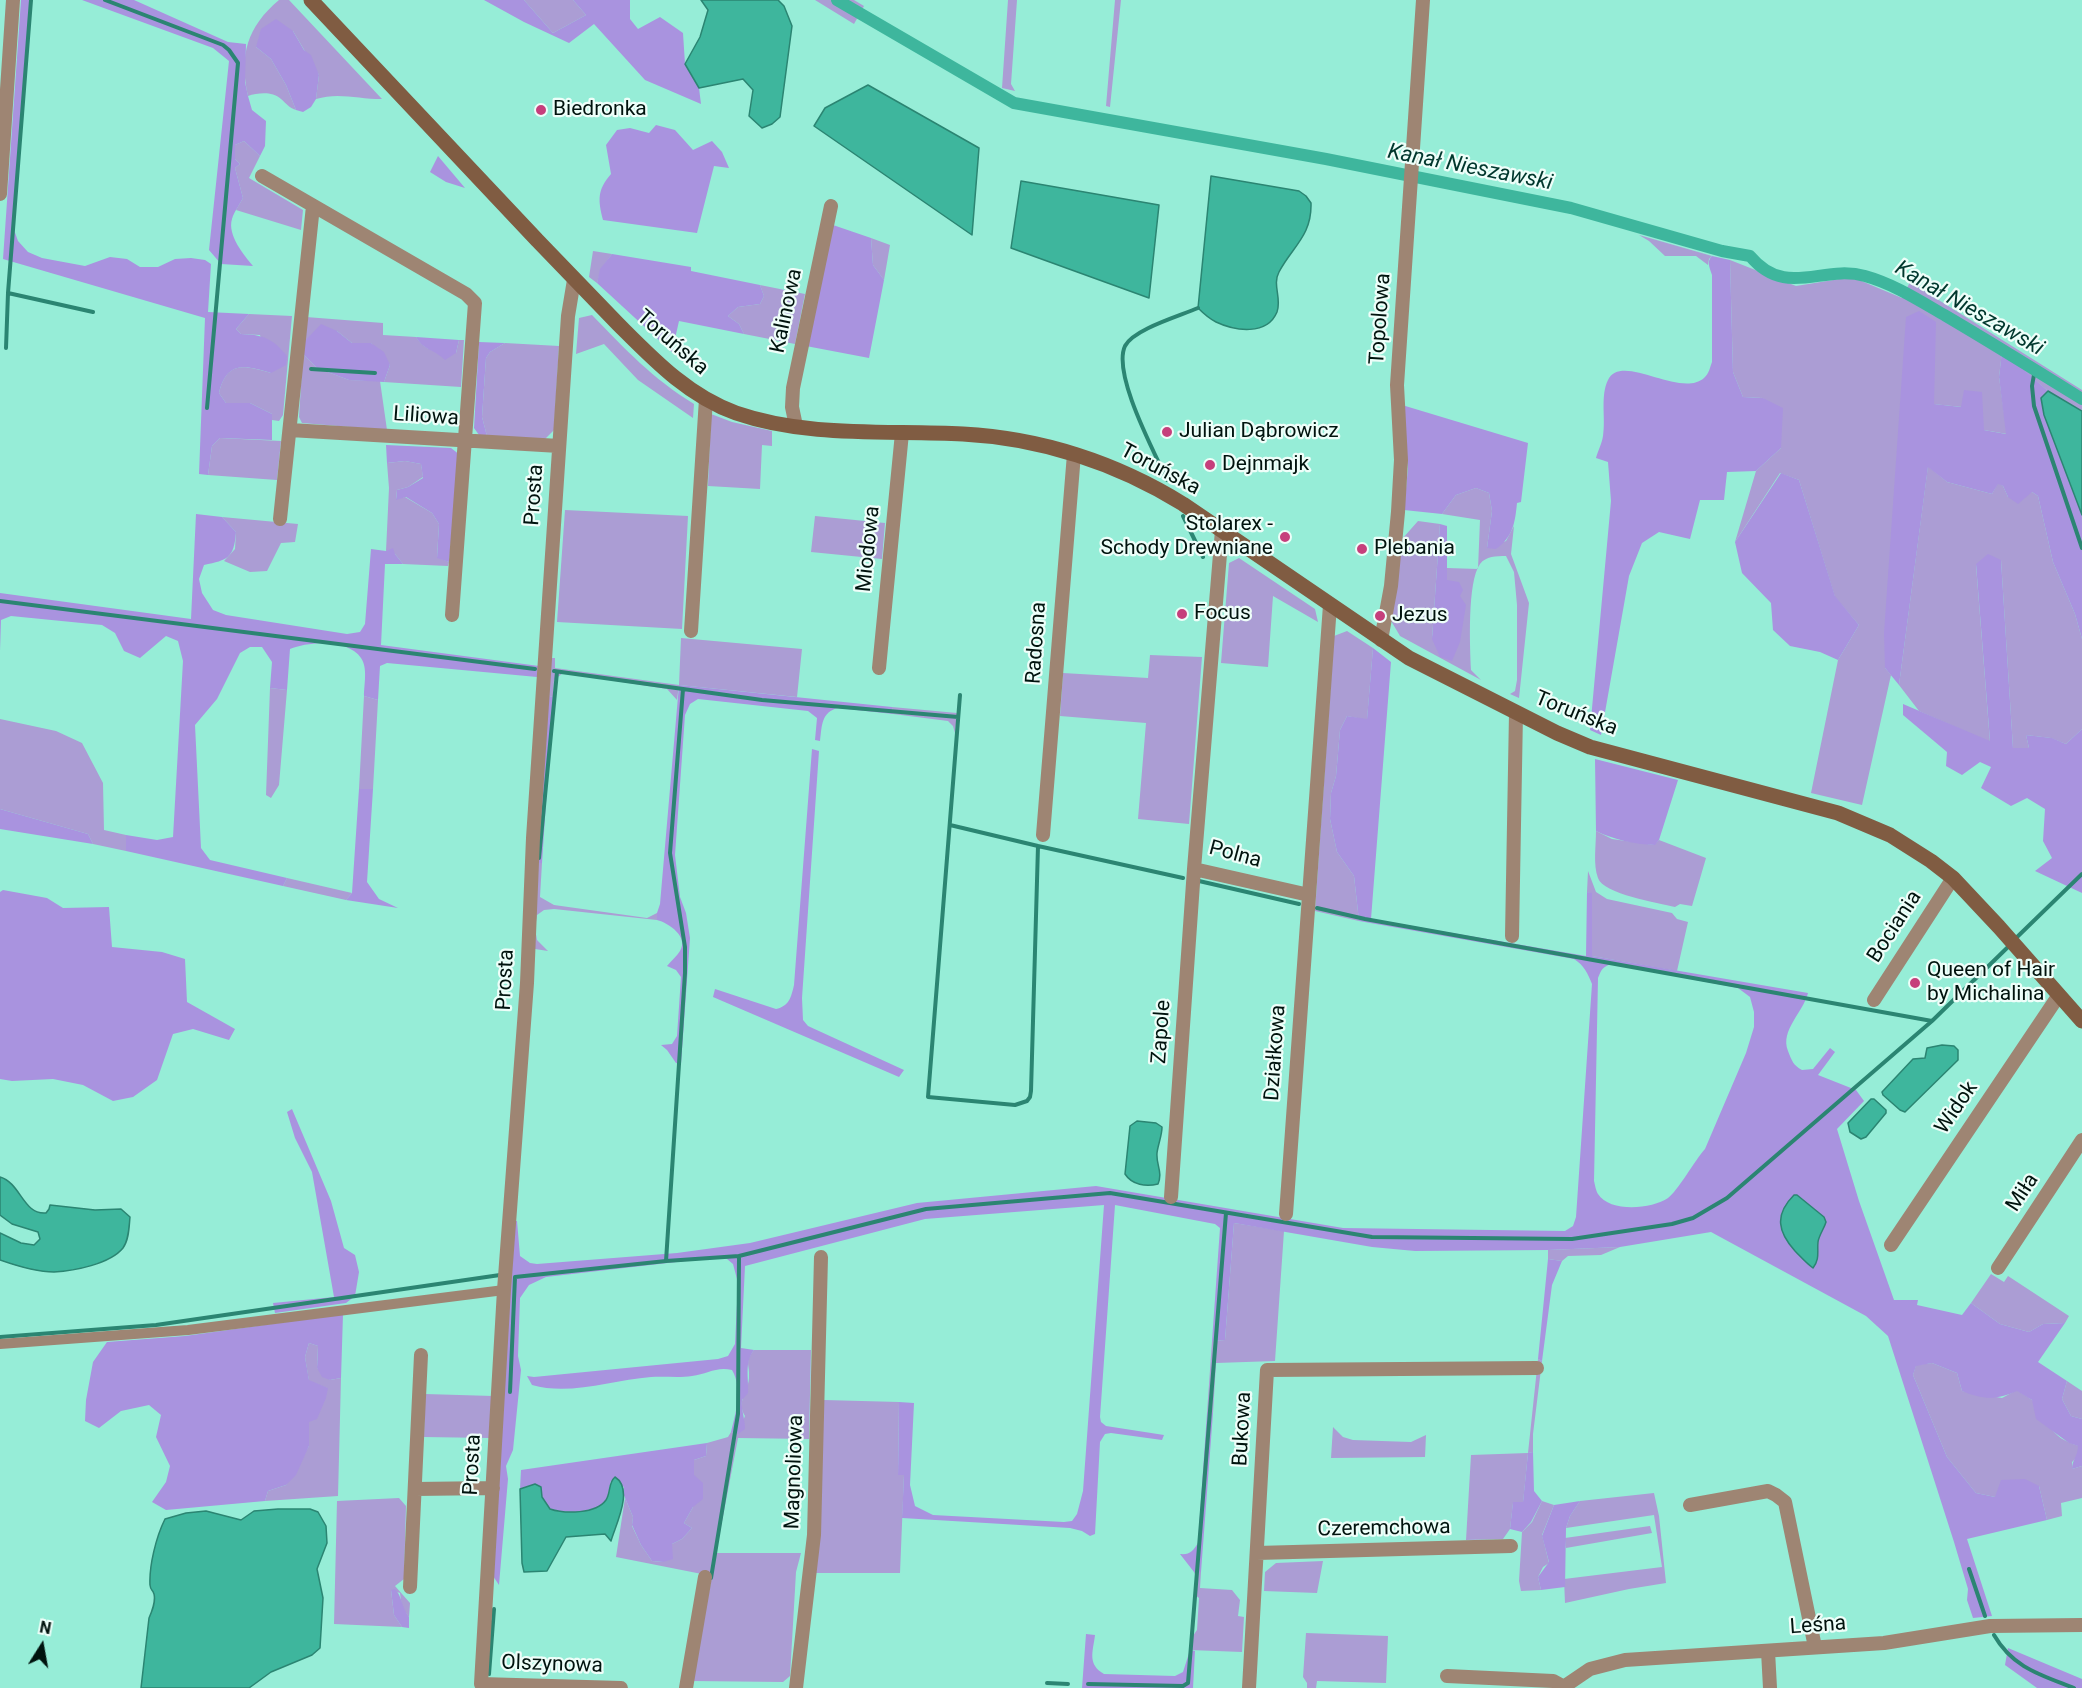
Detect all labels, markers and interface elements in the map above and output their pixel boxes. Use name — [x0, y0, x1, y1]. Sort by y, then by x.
place label: Biedronka — [553, 97, 647, 123]
marker: Biedronka — [534, 103, 548, 117]
water label: Kanał Nieszawski — [1385, 139, 1555, 197]
water label: Kanał Nieszawski — [1890, 256, 2048, 362]
street label: Kalinowa — [766, 267, 808, 355]
street label: Topolowa — [1365, 272, 1397, 366]
street label: Toruńska — [631, 305, 713, 381]
street label: Liliowa — [392, 402, 460, 432]
place label: Julian Dąbrowicz — [1179, 419, 1339, 445]
marker: Julian Dąbrowicz — [1160, 425, 1174, 439]
street label: Toruńska — [1116, 439, 1204, 501]
place label: Dejnmajk — [1222, 452, 1309, 478]
marker: Dejnmajk — [1203, 458, 1217, 472]
street label: Prosta — [520, 464, 550, 526]
street label: Miodowa — [852, 505, 886, 593]
place label: Stolarex - Schody Drewniane — [1101, 512, 1273, 562]
marker: Stolarex - Schody Drewniane — [1278, 530, 1292, 544]
place label: Plebania — [1374, 536, 1455, 562]
marker: Plebania — [1355, 542, 1369, 556]
street label: Radosna — [1022, 601, 1052, 685]
place label: Focus — [1194, 601, 1251, 627]
place label: Jezus — [1392, 603, 1448, 629]
marker: Focus — [1175, 607, 1189, 621]
marker: Jezus — [1373, 609, 1387, 623]
street label: Toruńska — [1531, 686, 1621, 742]
street label: Polna — [1206, 836, 1264, 874]
street label: Bociania — [1862, 886, 1928, 968]
street label: Prosta — [492, 949, 520, 1011]
place label: Queen of Hair by Michalina — [1927, 958, 2055, 1008]
marker: Queen of Hair by Michalina — [1908, 976, 1922, 990]
street label: Zapole — [1147, 999, 1177, 1065]
street label: Działkowa — [1260, 1004, 1292, 1102]
street label: Widok — [1930, 1077, 1984, 1139]
street label: Miła — [2001, 1169, 2045, 1217]
street label: Bukowa — [1228, 1391, 1258, 1467]
street label: Magnoliowa — [780, 1414, 810, 1530]
street label: Prosta — [459, 1434, 487, 1496]
street label: Czeremchowa — [1317, 1515, 1451, 1543]
street label: Leśna — [1789, 1611, 1847, 1641]
north arrow — [12, 1616, 72, 1676]
text: N — [38, 1617, 53, 1638]
street label: Olszynowa — [501, 1651, 603, 1679]

